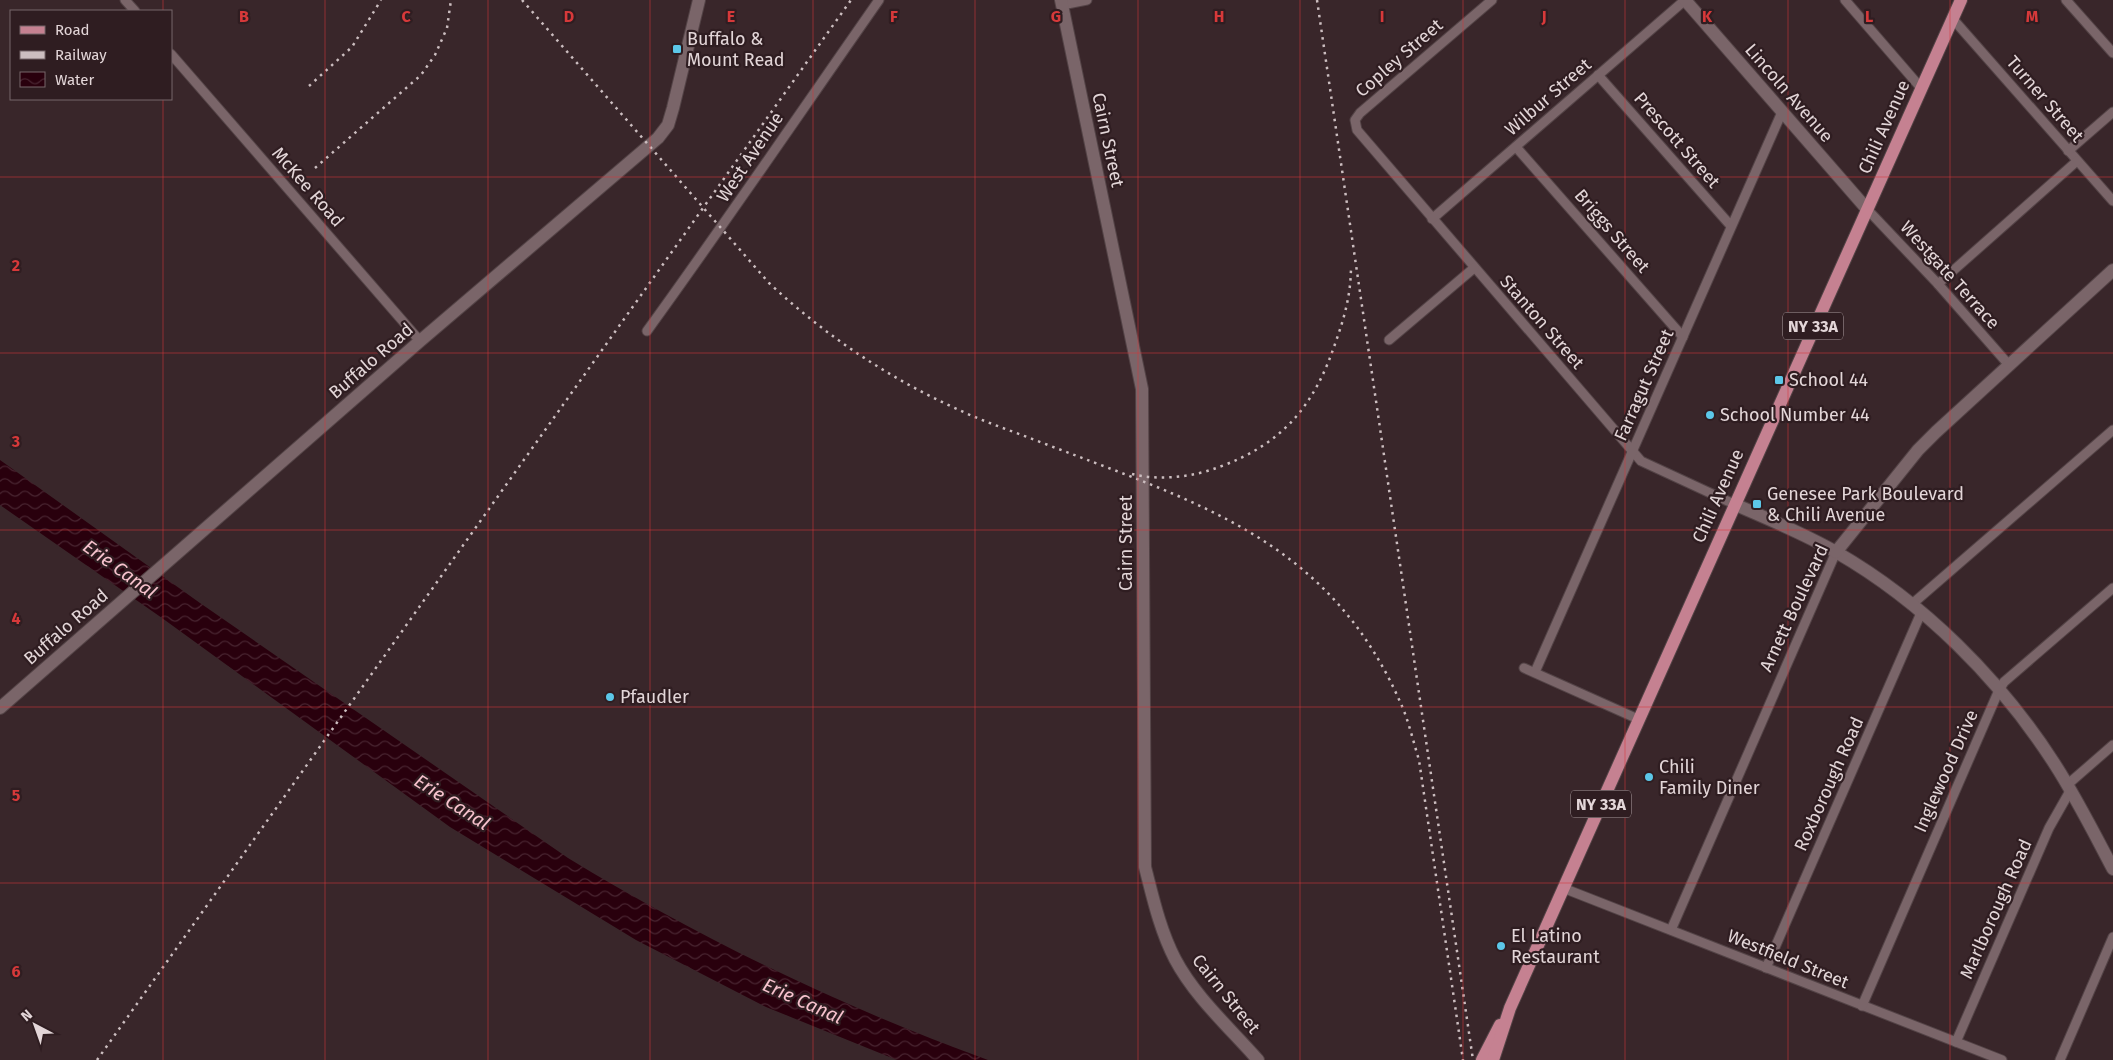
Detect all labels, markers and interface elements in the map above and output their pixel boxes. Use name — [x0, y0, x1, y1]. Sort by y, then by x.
text: B — [239, 7, 249, 26]
text: C — [401, 7, 411, 26]
text: D — [564, 7, 574, 26]
text: E — [727, 7, 735, 26]
text: F — [890, 7, 898, 26]
text: G — [1051, 7, 1061, 26]
text: H — [1214, 7, 1224, 26]
text: I — [1380, 7, 1384, 26]
text: J — [1540, 7, 1547, 26]
text: K — [1702, 7, 1713, 26]
text: L — [1865, 7, 1873, 26]
text: M — [2026, 7, 2039, 26]
legend — [10, 10, 172, 100]
street label: Copley Street — [1351, 14, 1447, 102]
text: Road — [55, 21, 90, 39]
place label: Buffalo & Mount Read — [687, 28, 785, 71]
street label: Lincoln Avenue — [1740, 39, 1838, 147]
marker: Buffalo & Mount Read — [671, 43, 683, 55]
text: Railway — [55, 46, 107, 64]
street label: Turner Street — [2002, 51, 2089, 147]
street label: Wilbur Street — [1500, 53, 1596, 140]
text: Water — [55, 71, 94, 89]
street label: Chili Avenue — [1854, 77, 1914, 177]
street label: Prescott Street — [1629, 87, 1725, 193]
street label: Cairn Street — [1087, 91, 1129, 190]
street label: West Avenue — [712, 108, 788, 206]
street label: McKee Road — [267, 142, 349, 232]
street label: Briggs Street — [1570, 185, 1655, 278]
street label: Westgate Terrace — [1896, 216, 2004, 334]
text: 2 — [12, 256, 20, 275]
street label: Stanton Street — [1495, 270, 1589, 374]
road number: NY 33A — [1783, 312, 1843, 340]
street label: Buffalo Road — [324, 318, 418, 404]
street label: Farragut Street — [1610, 325, 1679, 444]
place label: School 44 — [1789, 369, 1869, 391]
marker: School 44 — [1773, 374, 1785, 386]
place label: School Number 44 — [1720, 404, 1870, 426]
marker: School Number 44 — [1704, 409, 1716, 421]
text: 3 — [11, 432, 20, 451]
street label: Chili Avenue — [1688, 446, 1748, 546]
place label: Genesee Park Boulevard & Chili Avenue — [1767, 483, 1964, 526]
street label: Cairn Street — [1115, 495, 1137, 591]
marker: Genesee Park Boulevard & Chili Avenue — [1751, 498, 1763, 510]
water label: Erie Canal — [79, 535, 161, 603]
street label: Arnett Boulevard — [1755, 541, 1833, 675]
street label: Buffalo Road — [19, 584, 113, 670]
text: 4 — [11, 609, 21, 628]
place label: Pfaudler — [620, 686, 689, 708]
marker: Pfaudler — [604, 691, 616, 703]
street label: Inglewood Drive — [1909, 706, 1983, 836]
street label: Roxborough Road — [1790, 714, 1868, 854]
place label: Chili Family Diner — [1659, 756, 1760, 799]
water label: Erie Canal — [410, 769, 494, 835]
marker: Chili Family Diner — [1643, 771, 1655, 783]
text: 5 — [12, 786, 21, 805]
road number: NY 33A — [1571, 791, 1631, 818]
street label: Marlborough Road — [1955, 836, 2037, 982]
place label: El Latino Restaurant — [1511, 925, 1600, 968]
street label: Westfield Street — [1724, 925, 1852, 994]
marker: El Latino Restaurant — [1495, 940, 1507, 952]
street label: Cairn Street — [1187, 950, 1265, 1039]
text: 6 — [11, 962, 21, 981]
water label: Erie Canal — [759, 973, 847, 1029]
north arrow — [10, 1000, 60, 1050]
text: N — [18, 1006, 36, 1025]

